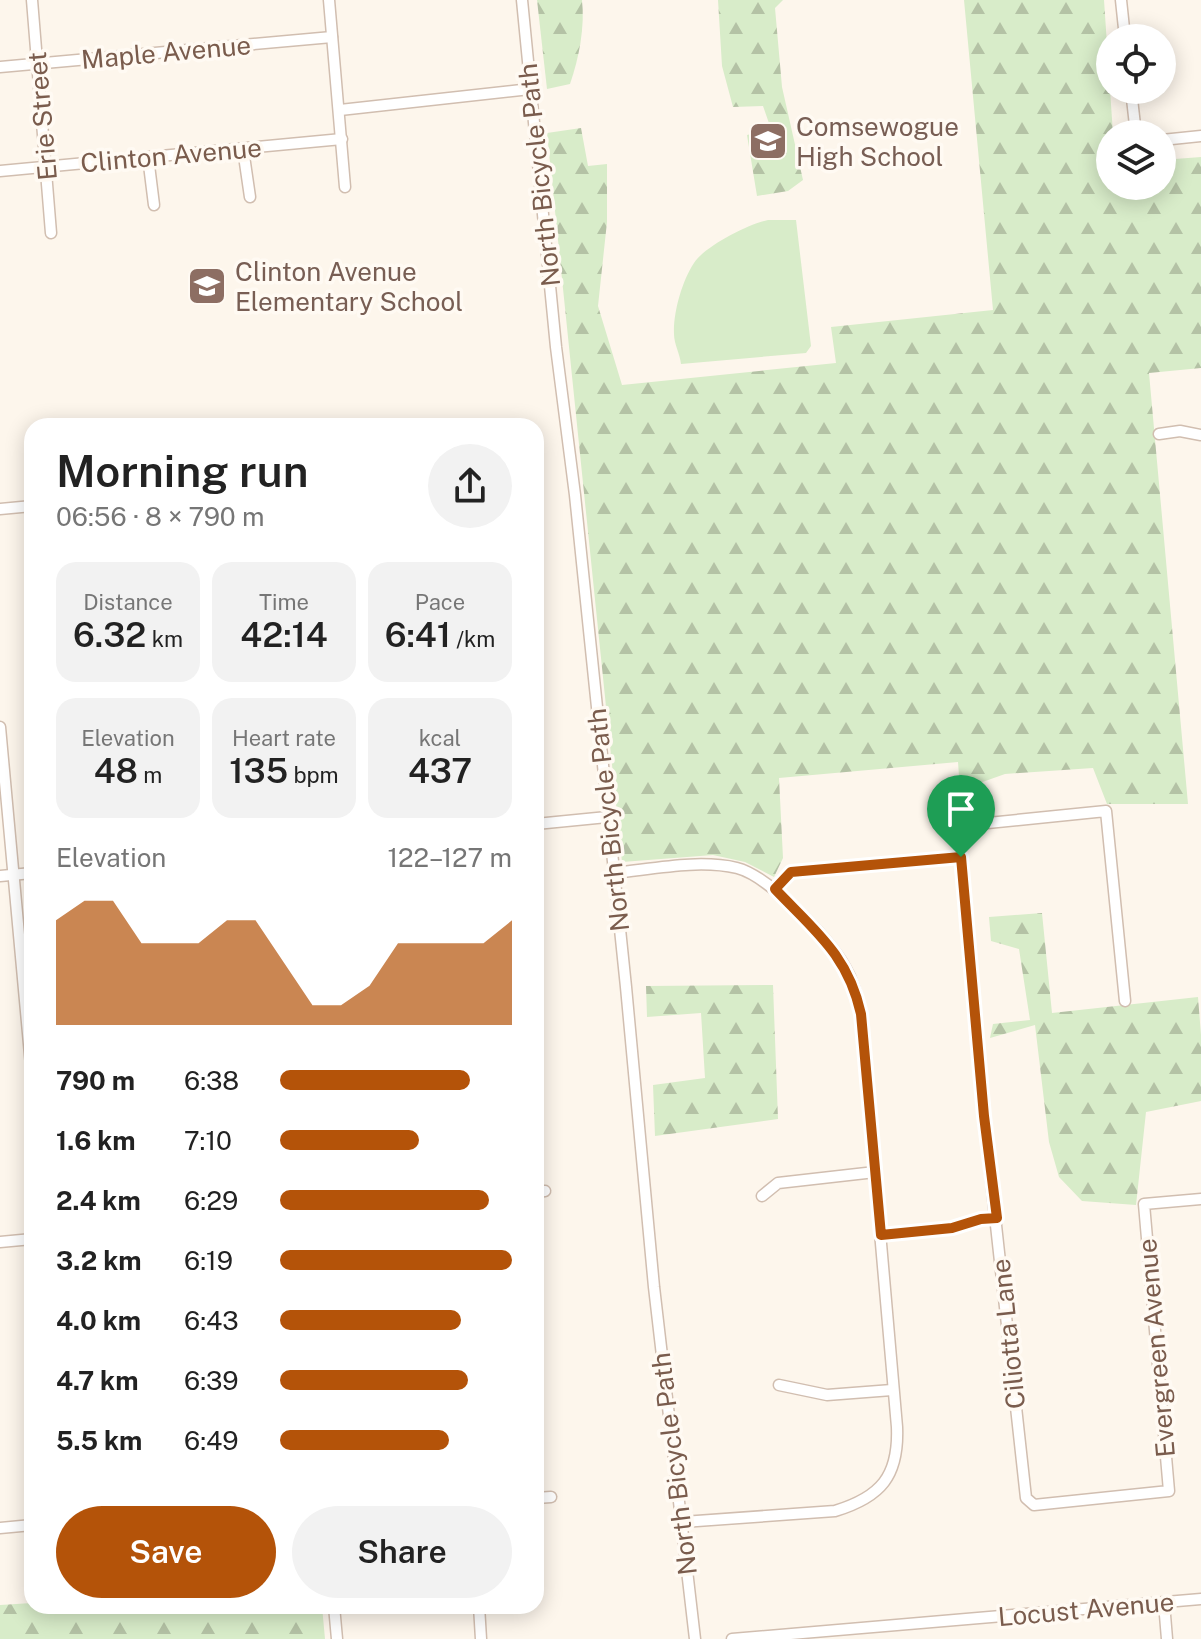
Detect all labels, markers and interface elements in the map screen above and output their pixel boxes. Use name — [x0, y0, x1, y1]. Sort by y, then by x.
map controls — [1096, 24, 1176, 200]
button: locate — [1096, 24, 1176, 104]
street label: Maple Avenue — [80, 29, 252, 75]
street label: Erie Street — [21, 50, 63, 182]
street label: North Bicycle Path — [512, 62, 566, 288]
place label: Comsewogue High School — [796, 111, 959, 172]
school or university icon: Comsewogue High School — [747, 120, 789, 162]
button: layers — [1096, 120, 1176, 200]
street label: Clinton Avenue — [79, 132, 263, 178]
place label: Clinton Avenue Elementary School — [235, 256, 463, 317]
school or university icon: Clinton Avenue Elementary School — [186, 265, 228, 307]
button: share — [428, 444, 512, 528]
text: Morning run — [56, 445, 309, 497]
text: 06:56 · 8 × 790 m — [56, 501, 264, 532]
text: Distance — [83, 589, 173, 615]
text: Time — [259, 589, 309, 615]
text: Pace — [415, 589, 465, 615]
text: 6.32 — [73, 615, 146, 655]
text: 42:14 — [240, 615, 328, 655]
text: 6:41 — [385, 615, 451, 655]
text: km — [146, 626, 183, 652]
text: /km — [451, 626, 495, 652]
street label: North Bicycle Path — [581, 707, 635, 933]
text: Elevation — [81, 725, 175, 751]
text: Heart rate — [232, 725, 336, 751]
text: kcal — [419, 725, 461, 751]
text: 48 — [94, 751, 138, 791]
text: 135 — [229, 751, 288, 791]
text: 437 — [408, 751, 472, 791]
text: m — [138, 762, 162, 788]
text: bpm — [288, 762, 339, 788]
pin — [927, 775, 995, 857]
icon: arrive — [939, 787, 983, 831]
text: Elevation — [56, 842, 166, 873]
text: 122–127 m — [387, 842, 512, 873]
text: 790 m — [56, 1065, 135, 1096]
text: 6:38 — [184, 1065, 239, 1096]
text: 1.6 km — [56, 1125, 136, 1156]
text: 7:10 — [184, 1125, 232, 1156]
text: 2.4 km — [56, 1185, 141, 1216]
text: 6:29 — [184, 1185, 238, 1216]
street label: Evergreen Avenue — [1131, 1237, 1181, 1459]
text: 3.2 km — [56, 1245, 142, 1276]
text: 6:19 — [184, 1245, 233, 1276]
street label: Ciliotta Lane — [985, 1257, 1031, 1411]
text: 4.0 km — [56, 1305, 141, 1336]
text: 6:43 — [184, 1305, 239, 1336]
street label: North Bicycle Path — [645, 1351, 703, 1577]
text: 4.7 km — [56, 1365, 138, 1396]
text: 6:39 — [184, 1365, 239, 1396]
text: 5.5 km — [56, 1425, 142, 1456]
text: 6:49 — [184, 1425, 238, 1456]
button: Save — [56, 1506, 276, 1598]
button: Share — [292, 1506, 512, 1598]
street label: Locust Avenue — [996, 1586, 1176, 1632]

